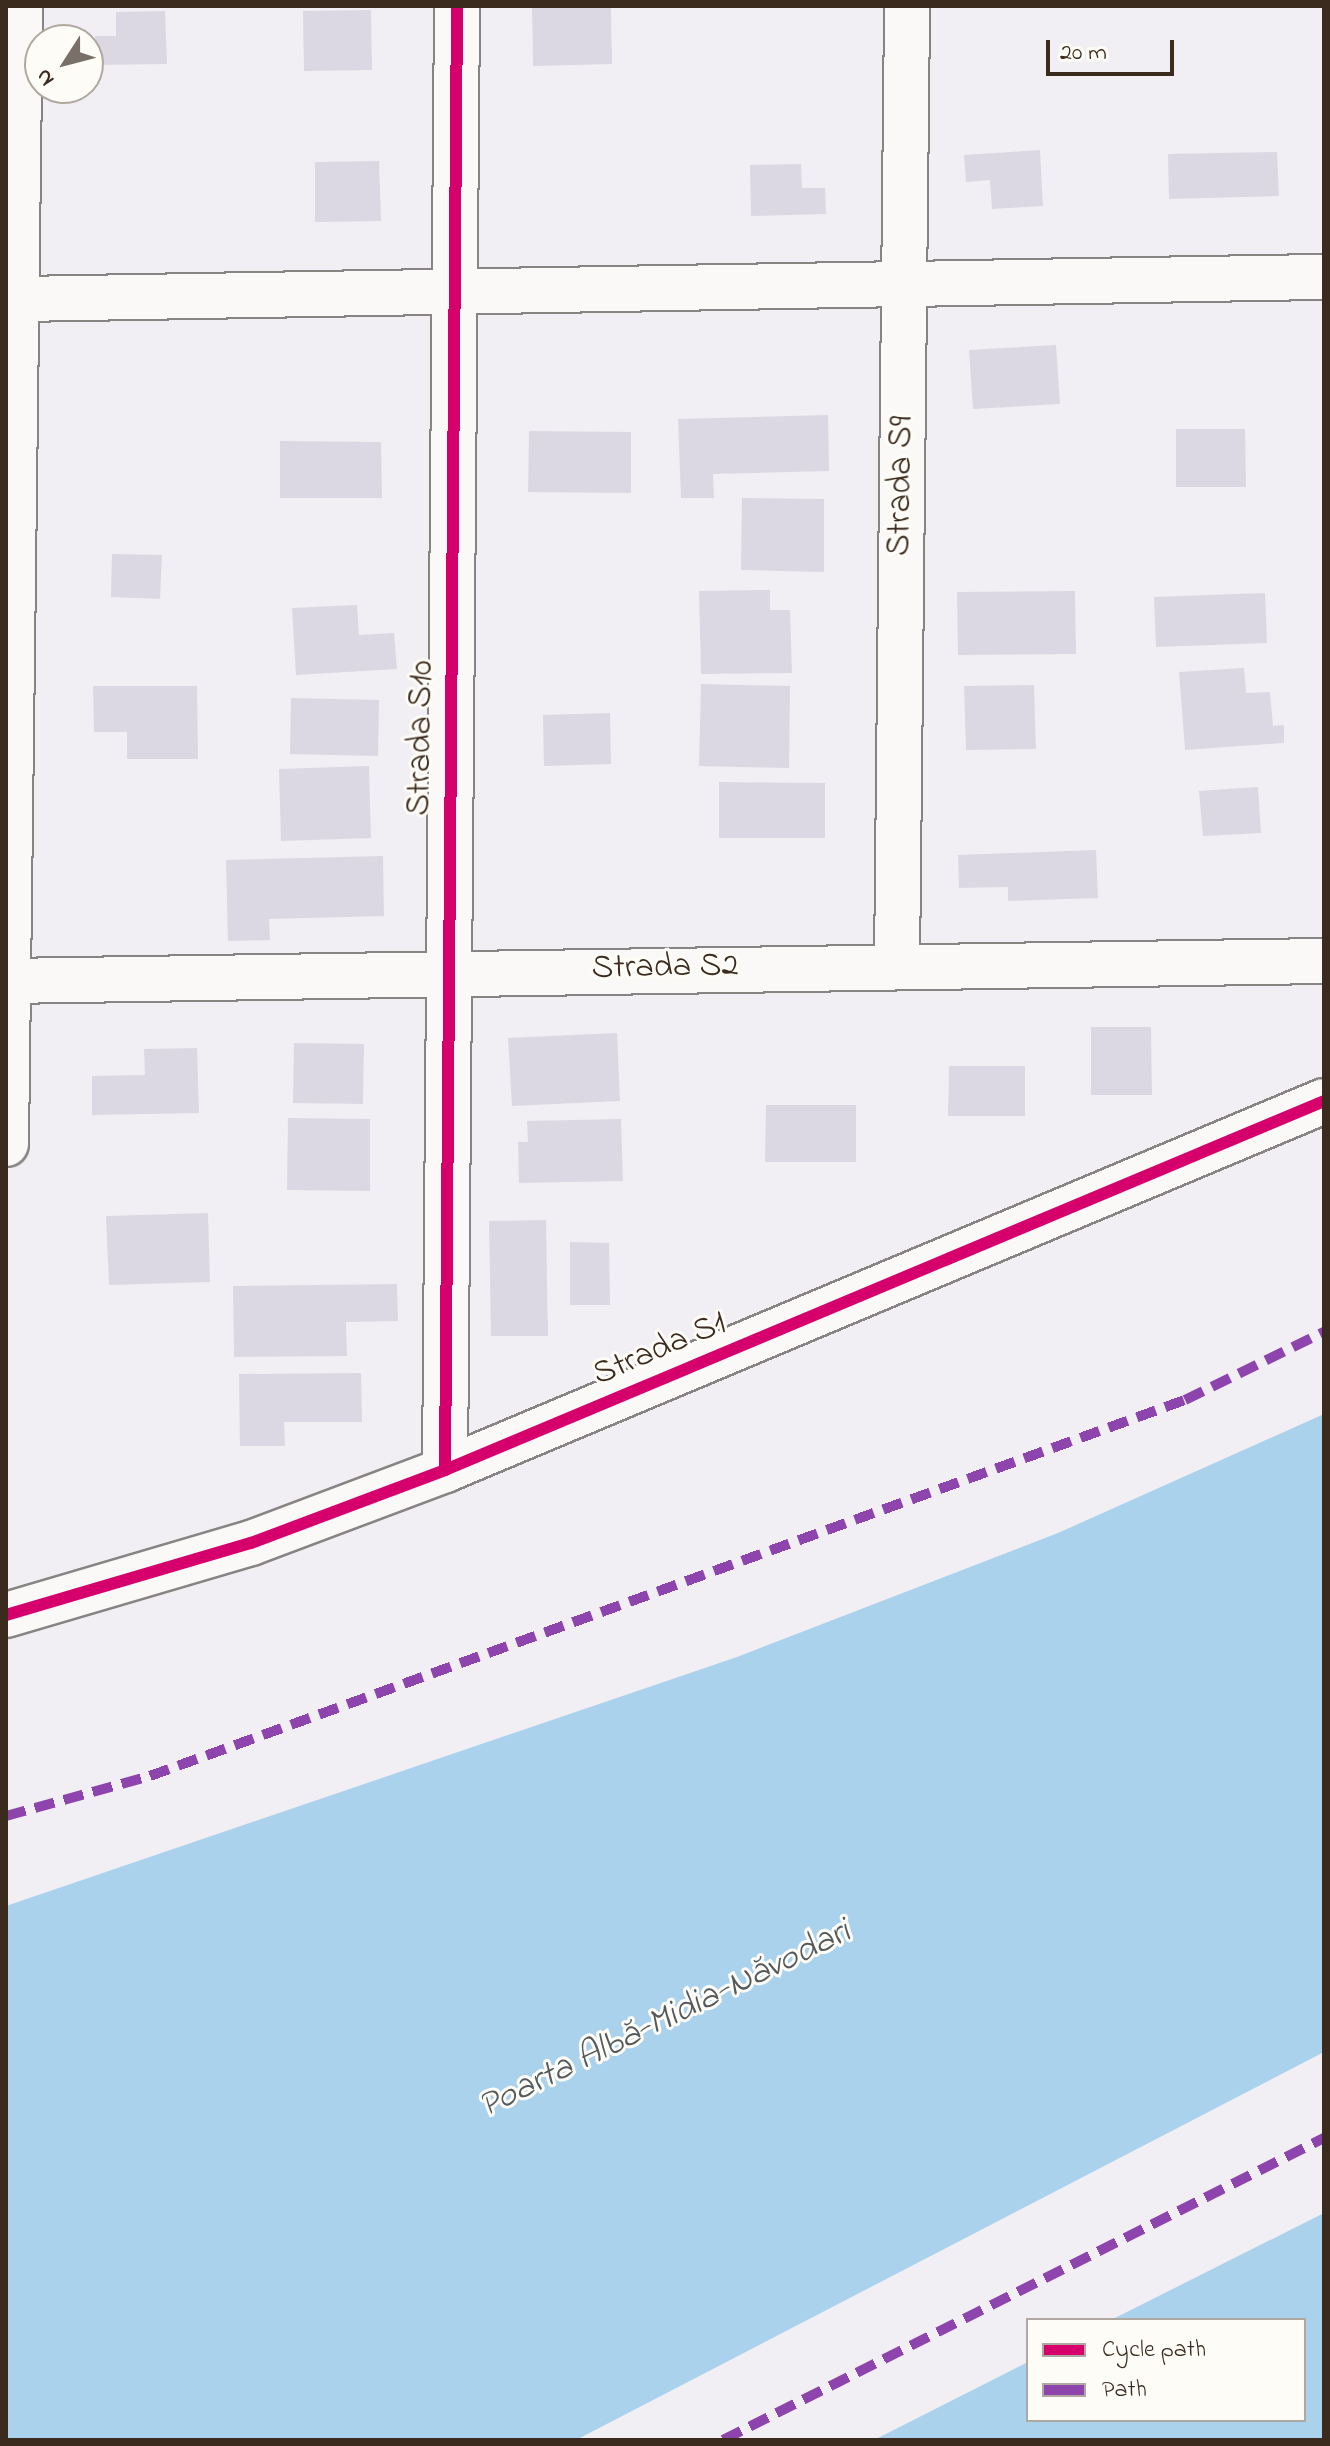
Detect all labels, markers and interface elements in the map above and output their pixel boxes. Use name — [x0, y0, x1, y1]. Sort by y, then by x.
north arrow — [24, 24, 104, 104]
scale bar — [1050, 24, 1178, 74]
text: 20 m — [1060, 36, 1107, 71]
text: N — [29, 62, 64, 92]
street label: Strada S9 — [880, 416, 924, 556]
street label: Strada S10 — [400, 660, 444, 816]
street label: Strada S2 — [591, 946, 739, 990]
street label: Strada S1 — [587, 1304, 733, 1396]
water label: Poarta Albă-Midia-Năvodari — [472, 1911, 858, 2129]
legend — [1026, 2318, 1306, 2422]
text: Cycle path — [1102, 2333, 1206, 2368]
text: Path — [1102, 2373, 1147, 2408]

